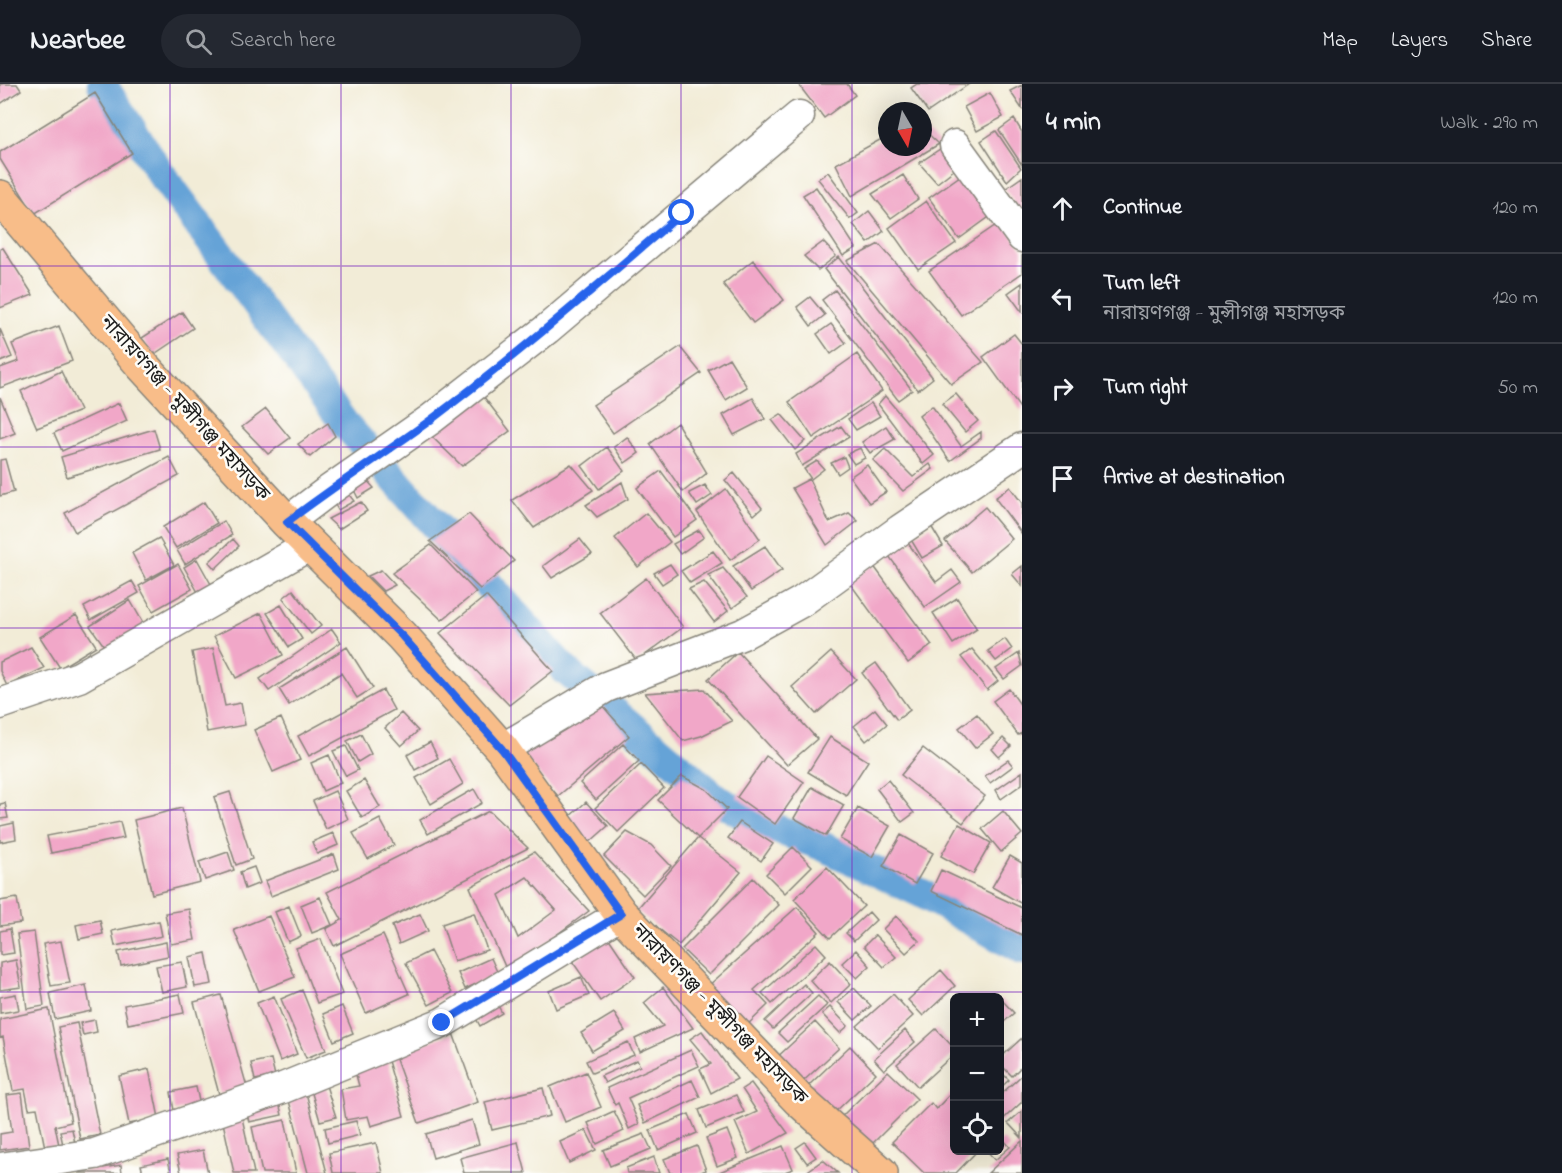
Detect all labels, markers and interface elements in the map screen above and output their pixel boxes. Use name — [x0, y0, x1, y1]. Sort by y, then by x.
search box — [161, 14, 581, 68]
text: Nearbee — [30, 21, 125, 62]
icon: search — [182, 25, 215, 58]
text: Search here — [230, 25, 336, 57]
text: Map — [1322, 26, 1358, 56]
text: Layers — [1391, 26, 1448, 56]
text: Share — [1481, 26, 1532, 56]
north arrow — [878, 102, 932, 156]
text: 4 min — [1046, 104, 1101, 142]
text: Walk · 290 m — [1440, 109, 1538, 138]
icon: ahead — [1046, 192, 1079, 225]
text: Continue — [1103, 192, 1182, 224]
text: 120 m — [1493, 194, 1538, 223]
route start — [668, 199, 694, 225]
text: Turn left — [1103, 268, 1180, 300]
icon: left — [1046, 282, 1079, 315]
text: 120 m — [1493, 284, 1538, 313]
text: নারায়ণগঞ্জ - মুন্সীগঞ্জ মহাসড়ক — [1103, 300, 1345, 329]
street label: নারায়ণগঞ্জ - মুন্সীগঞ্জ মহাসড়ক — [92, 309, 276, 509]
icon: right — [1046, 372, 1079, 405]
text: Turn right — [1103, 372, 1188, 404]
text: 50 m — [1497, 374, 1538, 403]
icon: arrive — [1046, 462, 1079, 495]
text: Arrive at destination — [1103, 462, 1285, 494]
street label: নারায়ণগঞ্জ - মুন্সীগঞ্জ মহাসড়ক — [624, 917, 814, 1113]
map controls — [950, 993, 1004, 1155]
button: + — [950, 993, 1004, 1047]
route end — [428, 1009, 454, 1035]
button: − — [950, 1047, 1004, 1101]
button: locate — [950, 1101, 1004, 1155]

